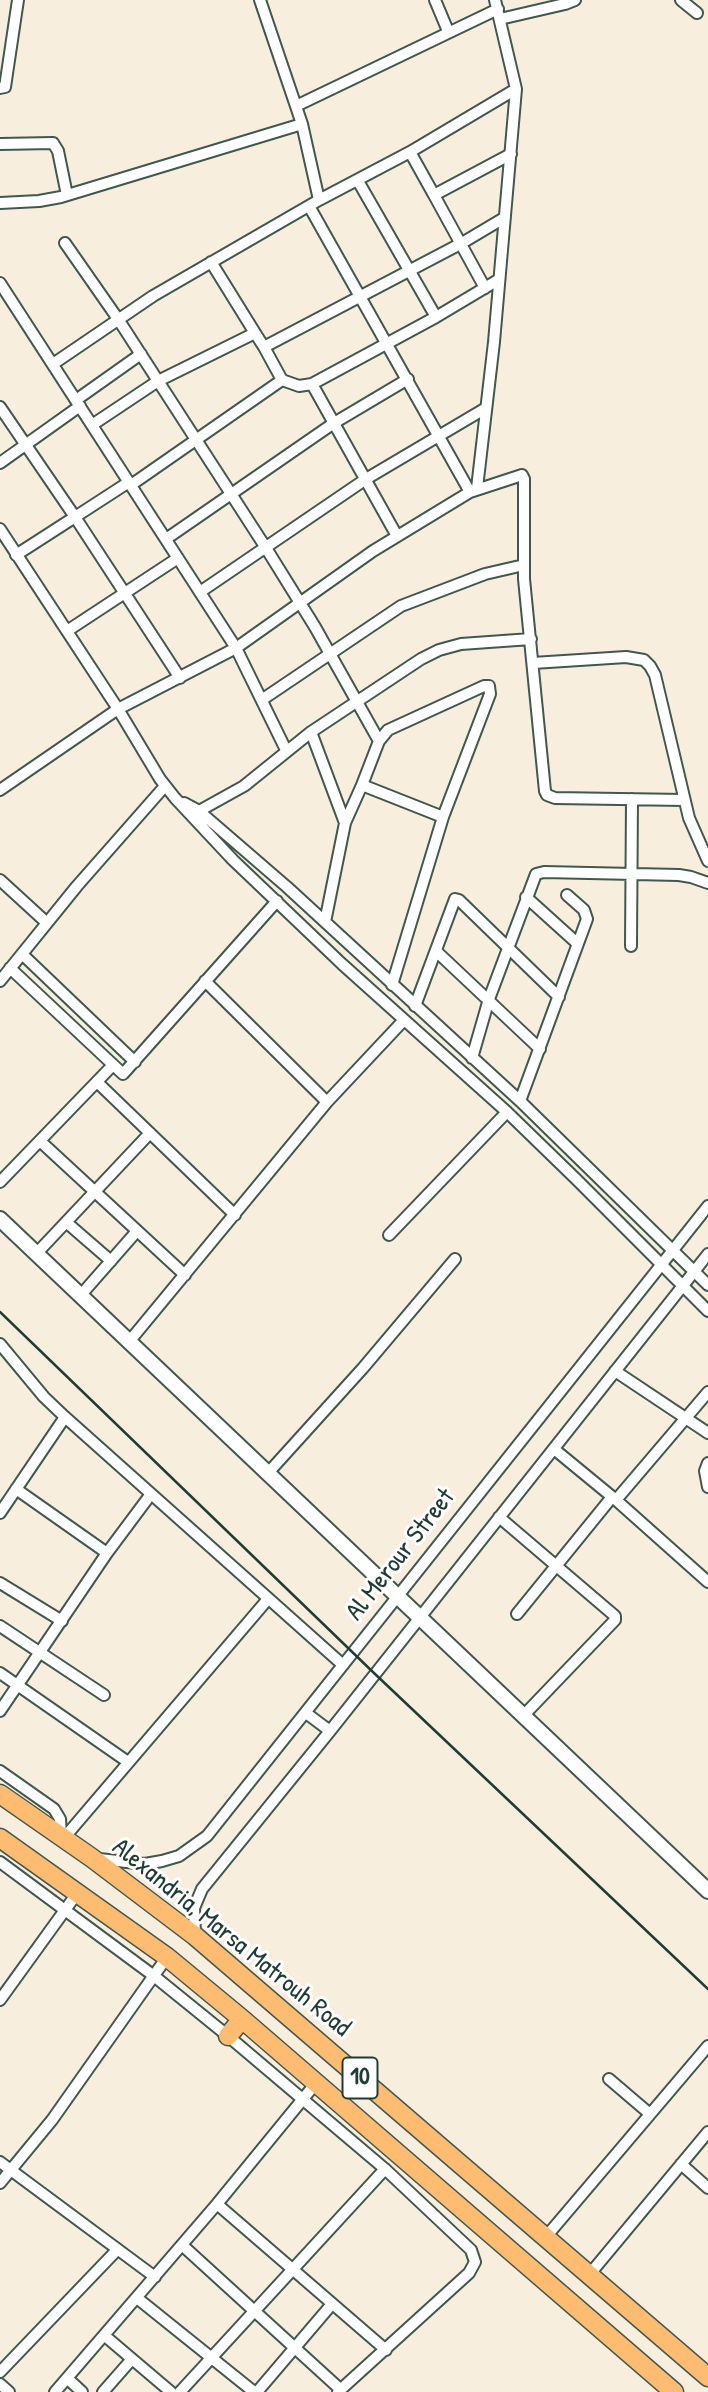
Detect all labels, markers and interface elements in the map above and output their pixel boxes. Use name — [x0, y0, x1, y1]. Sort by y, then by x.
street label: Al Merour Street — [340, 1483, 462, 1627]
street label: Alexandria, Marsa Matrouh Road — [105, 1832, 357, 2044]
road number: 10 — [342, 2057, 378, 2098]

